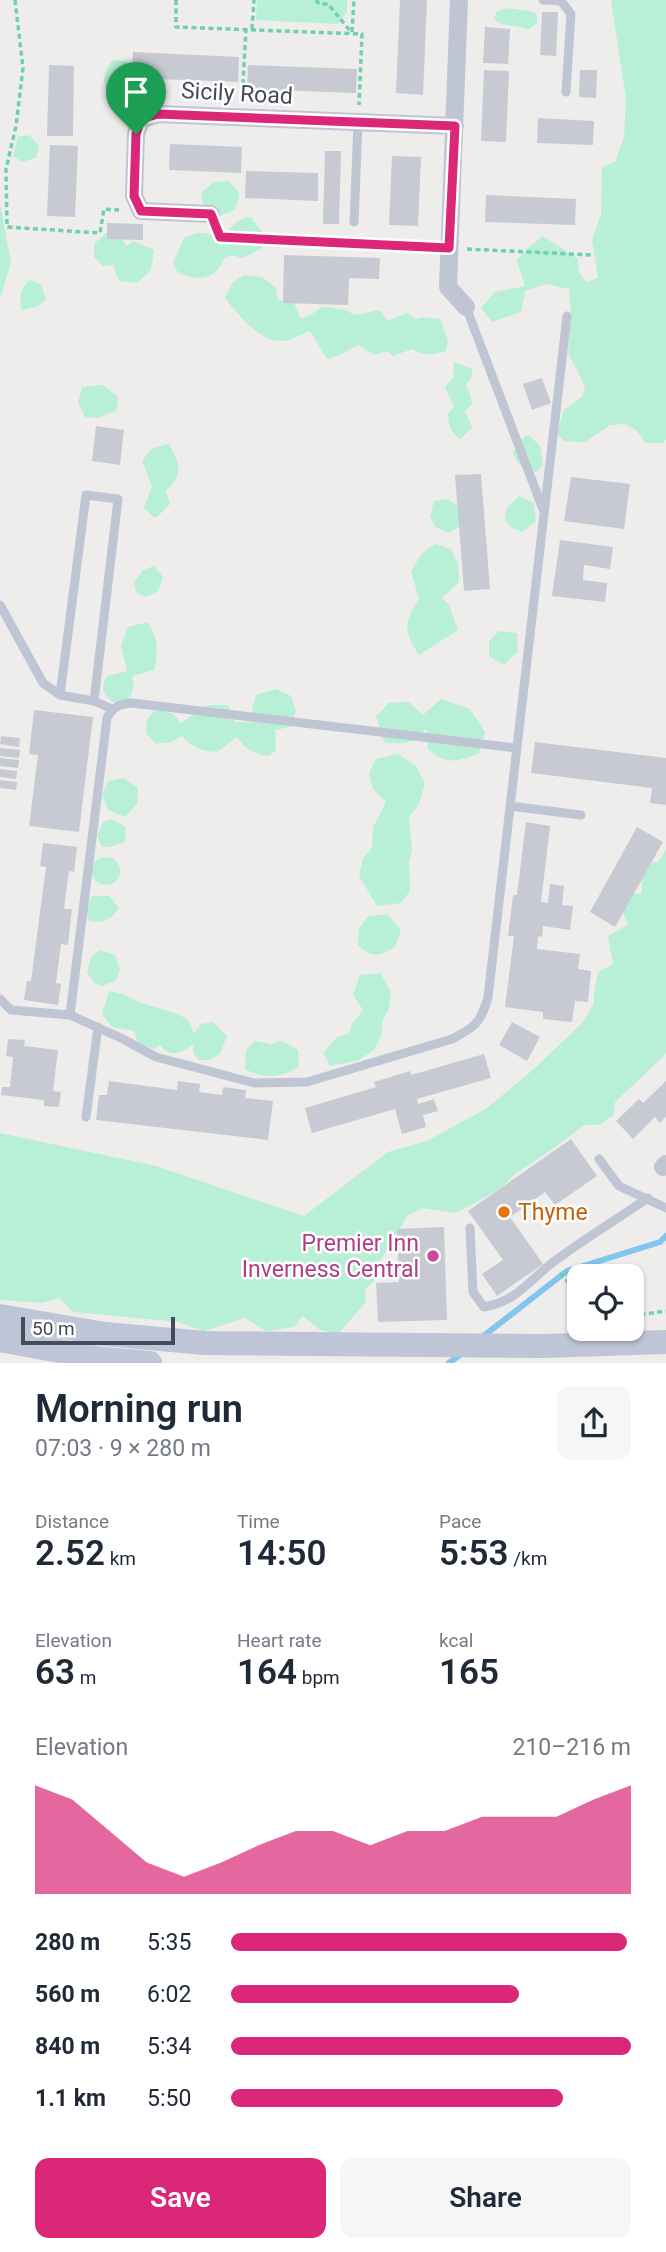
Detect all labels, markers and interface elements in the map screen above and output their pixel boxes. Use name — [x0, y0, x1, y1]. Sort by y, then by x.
pin — [106, 62, 166, 134]
icon: arrive — [117, 73, 155, 111]
street label: Sicily Road — [180, 77, 294, 110]
place label: Thyme — [518, 1199, 588, 1226]
marker: Thyme — [496, 1204, 512, 1220]
place label: Premier Inn Inverness Central — [242, 1230, 419, 1283]
marker: Premier Inn Inverness Central — [425, 1248, 441, 1264]
map controls — [567, 1264, 644, 1341]
button: locate — [567, 1264, 644, 1341]
scale bar — [21, 1314, 175, 1346]
text: 50 m — [32, 1317, 75, 1340]
button: share — [557, 1386, 631, 1460]
text: Morning run — [35, 1387, 243, 1431]
text: 07:03 · 9 × 280 m — [35, 1435, 211, 1462]
text: Distance — [35, 1510, 109, 1533]
text: Time — [237, 1510, 280, 1533]
text: Pace — [439, 1510, 481, 1533]
text: 2.52 — [35, 1533, 105, 1574]
text: 14:50 — [237, 1533, 327, 1574]
text: 5:53 — [439, 1533, 509, 1574]
text: km — [105, 1547, 136, 1570]
text: /km — [509, 1547, 547, 1570]
text: Elevation — [35, 1629, 112, 1652]
text: Heart rate — [237, 1629, 322, 1652]
text: kcal — [439, 1629, 473, 1652]
text: 63 — [35, 1652, 75, 1693]
text: 164 — [237, 1652, 297, 1693]
text: 165 — [439, 1652, 499, 1693]
text: m — [75, 1666, 96, 1689]
text: bpm — [297, 1666, 340, 1689]
text: Elevation — [35, 1734, 128, 1761]
text: 210–216 m — [512, 1734, 631, 1761]
text: 280 m — [35, 1929, 100, 1956]
text: 5:35 — [147, 1929, 191, 1956]
text: 560 m — [35, 1981, 100, 2008]
text: 6:02 — [147, 1981, 191, 2008]
text: 840 m — [35, 2033, 100, 2060]
text: 5:34 — [147, 2033, 191, 2060]
text: 1.1 km — [35, 2085, 106, 2112]
text: 5:50 — [147, 2085, 191, 2112]
button: Save — [35, 2158, 326, 2238]
button: Share — [340, 2158, 631, 2238]

